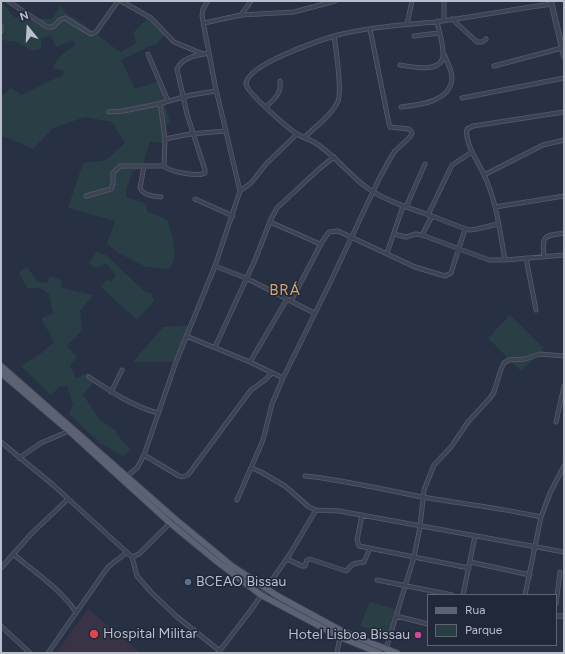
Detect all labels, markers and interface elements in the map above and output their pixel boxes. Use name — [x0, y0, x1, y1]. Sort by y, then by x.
north arrow — [8, 8, 48, 48]
text: N — [18, 9, 30, 24]
district label: BRÁ — [269, 282, 301, 300]
place label: BCEAO Bissau — [196, 574, 286, 590]
marker: BCEAO Bissau — [183, 577, 193, 587]
legend — [427, 594, 557, 646]
text: Rua — [465, 603, 485, 617]
text: Parque — [465, 623, 502, 637]
place label: Hospital Militar — [103, 626, 197, 642]
place label: Hotel Lisboa Bissau — [288, 627, 410, 643]
marker: Hospital Militar — [88, 628, 100, 640]
marker: Hotel Lisboa Bissau — [413, 630, 423, 640]

